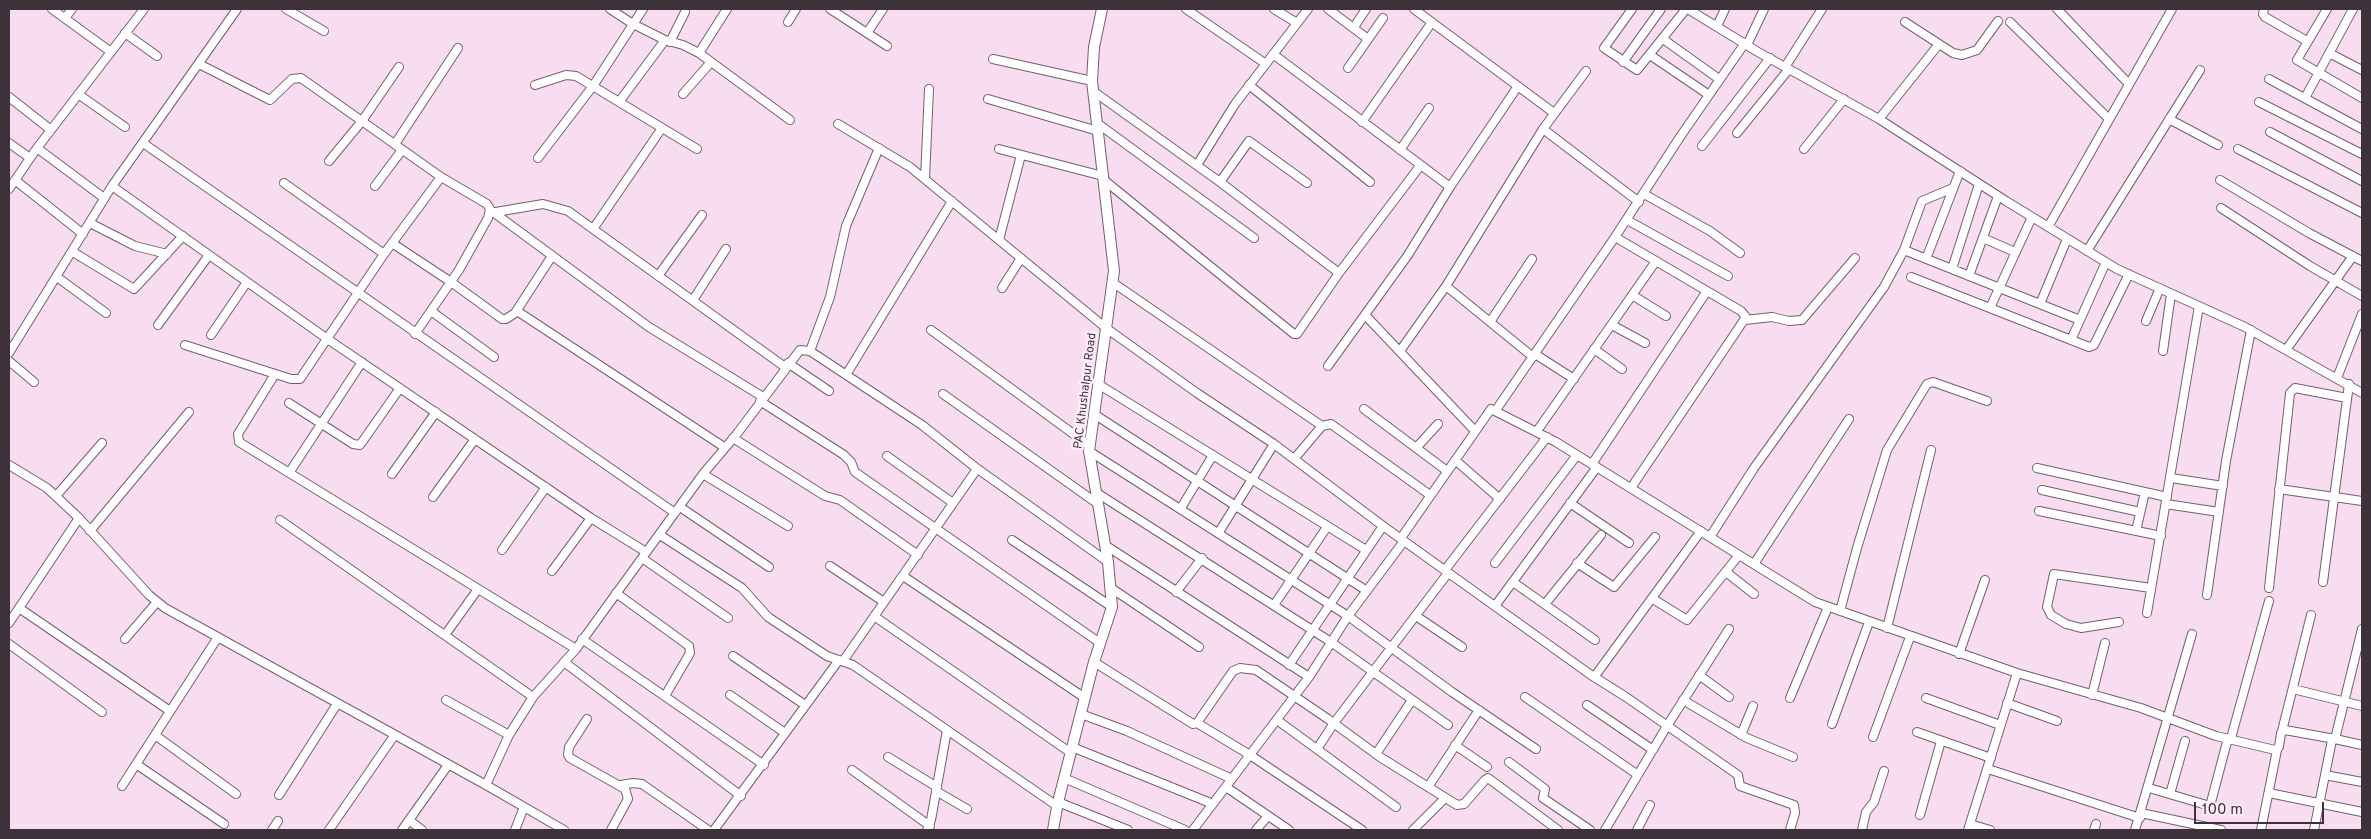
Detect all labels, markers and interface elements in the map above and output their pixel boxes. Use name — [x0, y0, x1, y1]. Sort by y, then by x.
street label: PAC Khushalpur Road — [1072, 332, 1100, 450]
scale bar — [2196, 792, 2326, 824]
text: 100 m — [2202, 801, 2243, 820]

